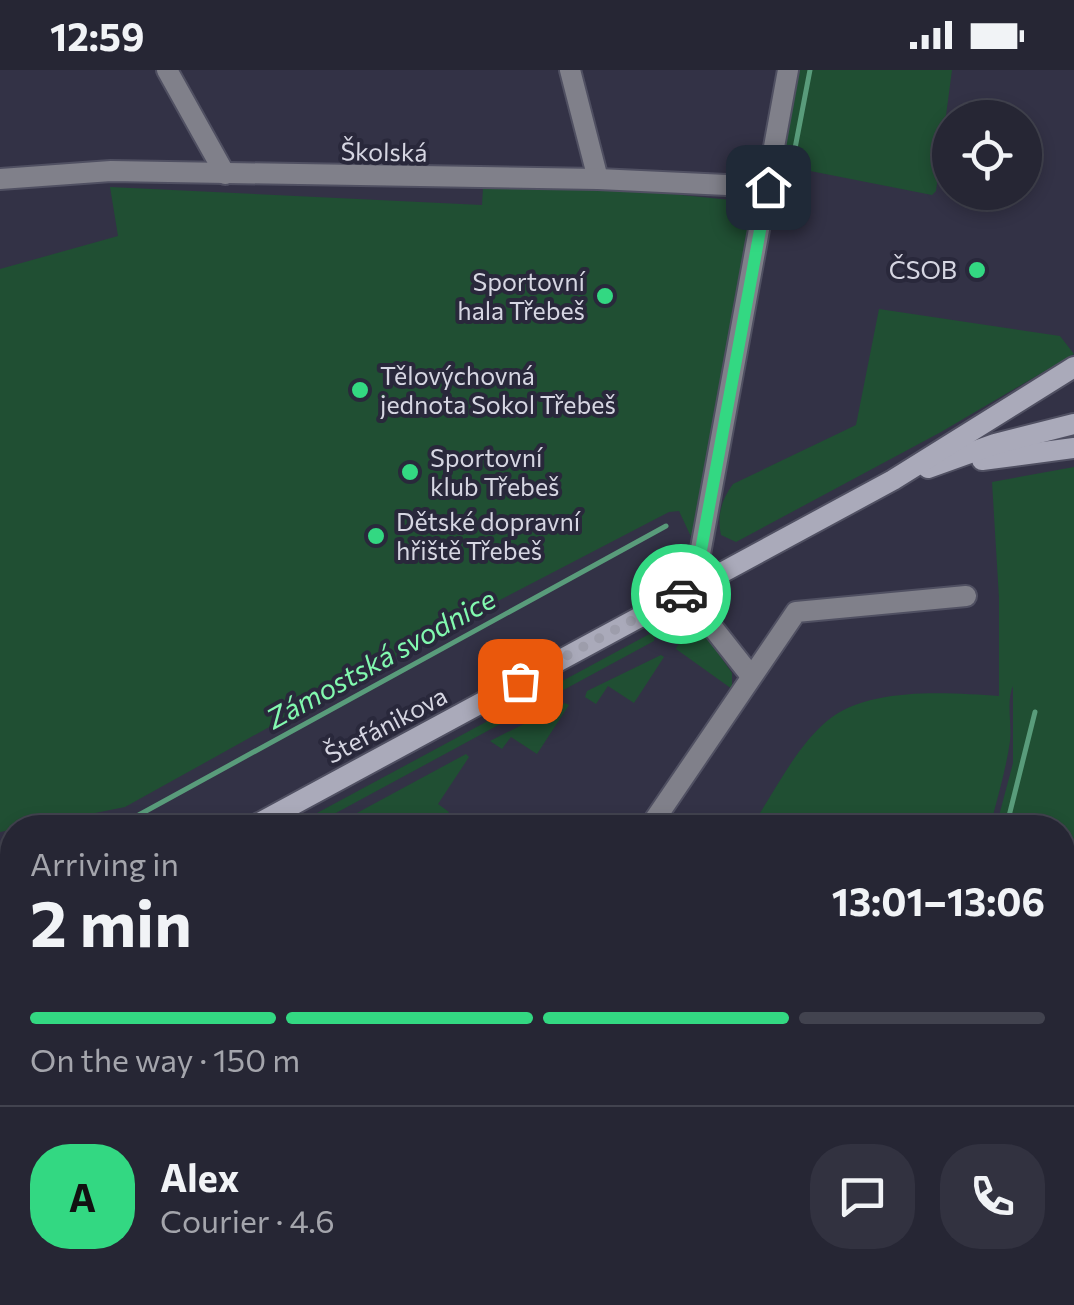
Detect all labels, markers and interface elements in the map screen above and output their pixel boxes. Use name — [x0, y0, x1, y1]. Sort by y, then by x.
text: 12:59 — [50, 12, 144, 59]
map controls — [932, 100, 1042, 210]
button: locate — [932, 100, 1042, 210]
street label: Školská — [340, 135, 428, 167]
pin — [726, 145, 811, 230]
icon: home — [741, 160, 796, 215]
place label: ČSOB — [889, 254, 957, 284]
marker: ČSOB — [966, 259, 988, 281]
place label: Sportovní hala Třebeš — [457, 266, 587, 325]
marker: Sportovní hala Třebeš — [594, 285, 616, 307]
place label: Tělovýchovná jednota Sokol Třebeš — [380, 360, 616, 419]
marker: Tělovýchovná jednota Sokol Třebeš — [349, 379, 371, 401]
place label: Sportovní klub Třebeš — [430, 442, 559, 501]
marker: Sportovní klub Třebeš — [399, 461, 421, 483]
place label: Dětské dopravní hřiště Třebeš — [396, 506, 582, 565]
marker: Dětské dopravní hřiště Třebeš — [365, 525, 387, 547]
courier — [631, 544, 731, 644]
icon: car — [654, 567, 709, 622]
water label: Zámostská svodnice — [259, 581, 501, 736]
pin — [478, 639, 563, 724]
icon: bag — [493, 654, 548, 709]
street label: Štefánikova — [319, 679, 452, 769]
text: Arriving in — [30, 843, 179, 883]
text: 13:01–13:06 — [832, 877, 1045, 924]
text: 2 min — [30, 881, 192, 960]
text: On the way · 150 m — [30, 1039, 300, 1079]
button: chat — [810, 1144, 915, 1249]
button: phone — [940, 1144, 1045, 1249]
text: Alex — [160, 1153, 239, 1200]
text: A — [69, 1173, 96, 1220]
text: Courier · 4.6 — [160, 1200, 335, 1240]

